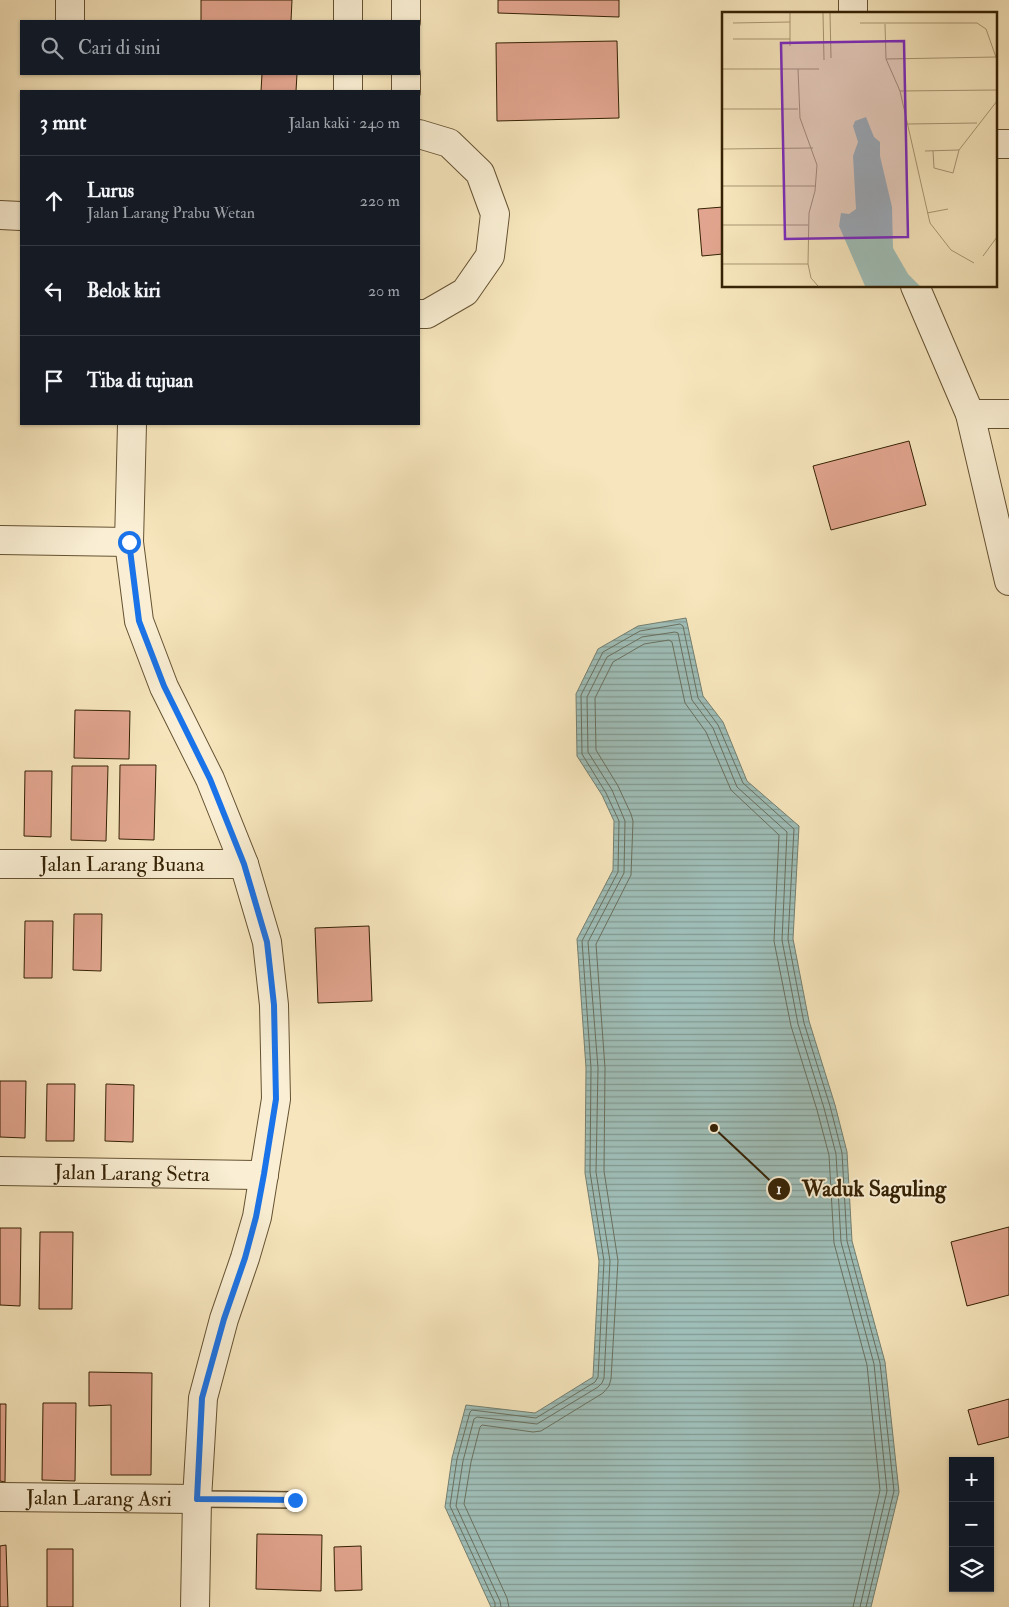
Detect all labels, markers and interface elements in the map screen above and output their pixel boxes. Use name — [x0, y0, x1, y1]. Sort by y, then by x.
inset map — [722, 12, 996, 288]
search box — [20, 20, 420, 75]
icon: search — [38, 34, 66, 62]
text: Cari di sini — [78, 36, 161, 60]
text: 3 mnt — [40, 109, 86, 136]
text: Jalan kaki · 240 m — [288, 113, 400, 133]
text: Lurus — [87, 179, 134, 203]
icon: ahead — [40, 187, 68, 215]
text: 220 m — [360, 191, 400, 211]
text: Jalan Larang Prabu Wetan — [87, 203, 255, 223]
icon: left — [40, 277, 68, 305]
text: Belok kiri — [87, 279, 161, 303]
text: 20 m — [368, 281, 400, 301]
icon: arrive — [40, 367, 68, 395]
text: Tiba di tujuan — [87, 369, 193, 393]
route start — [118, 531, 141, 554]
street label: Jalan Larang Buana — [39, 851, 205, 878]
street label: Jalan Larang Setra — [53, 1159, 210, 1188]
callout: Waduk Saguling — [767, 1170, 956, 1207]
text: Waduk Saguling — [801, 1175, 947, 1204]
text: 1 — [776, 1180, 782, 1199]
map controls — [949, 1457, 994, 1592]
button: + — [949, 1457, 994, 1502]
street label: Jalan Larang Asri — [25, 1484, 172, 1513]
route end — [284, 1489, 307, 1512]
button: − — [949, 1502, 994, 1547]
button: layers — [949, 1547, 994, 1592]

